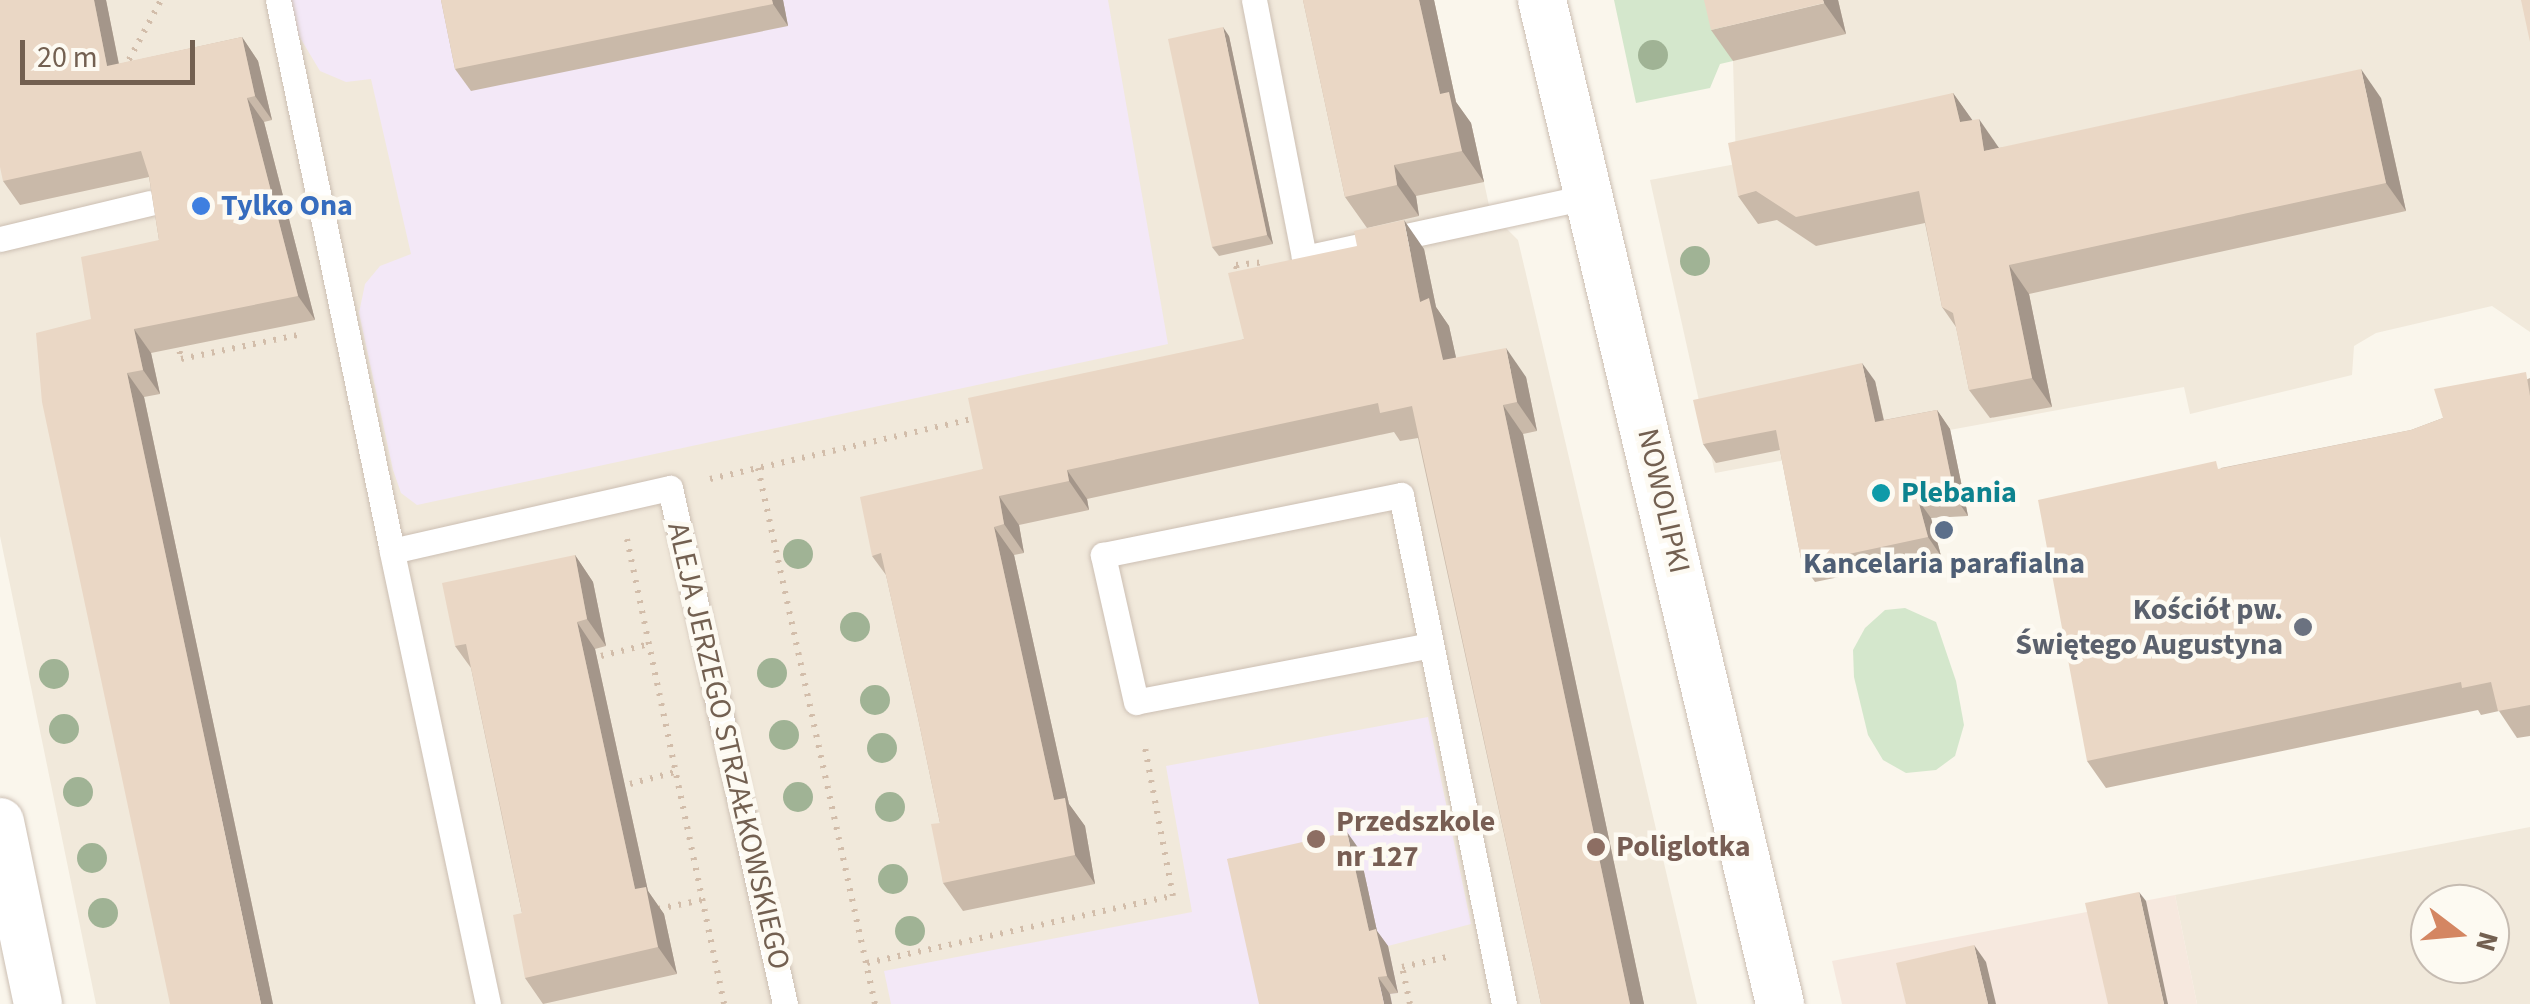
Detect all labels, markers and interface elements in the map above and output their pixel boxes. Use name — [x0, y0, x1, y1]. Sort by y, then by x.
scale bar — [25, 20, 200, 82]
text: 20 m — [37, 36, 98, 79]
place label: Tylko Ona — [221, 188, 353, 224]
marker: Tylko Ona — [190, 195, 212, 217]
street label: NOWOLIPKI — [1629, 425, 1697, 577]
place label: Plebania — [1901, 475, 2017, 511]
marker: Plebania — [1870, 482, 1892, 504]
street label: ALEJA JERZEGO STRZAŁKOWSKIEGO — [659, 519, 797, 973]
marker: Kancelaria parafialna — [1933, 519, 1955, 541]
place label: Kancelaria parafialna — [1803, 546, 2085, 582]
place label: Kościół pw. Świętego Augustyna — [2015, 592, 2283, 662]
marker: Kościół pw. Świętego Augustyna — [2292, 616, 2314, 638]
place label: Przedszkole nr 127 — [1336, 804, 1495, 874]
marker: Przedszkole nr 127 — [1305, 828, 1327, 850]
place label: Poliglotka — [1616, 829, 1751, 865]
marker: Poliglotka — [1585, 836, 1607, 858]
north arrow — [2410, 884, 2510, 984]
text: N — [2465, 927, 2509, 956]

